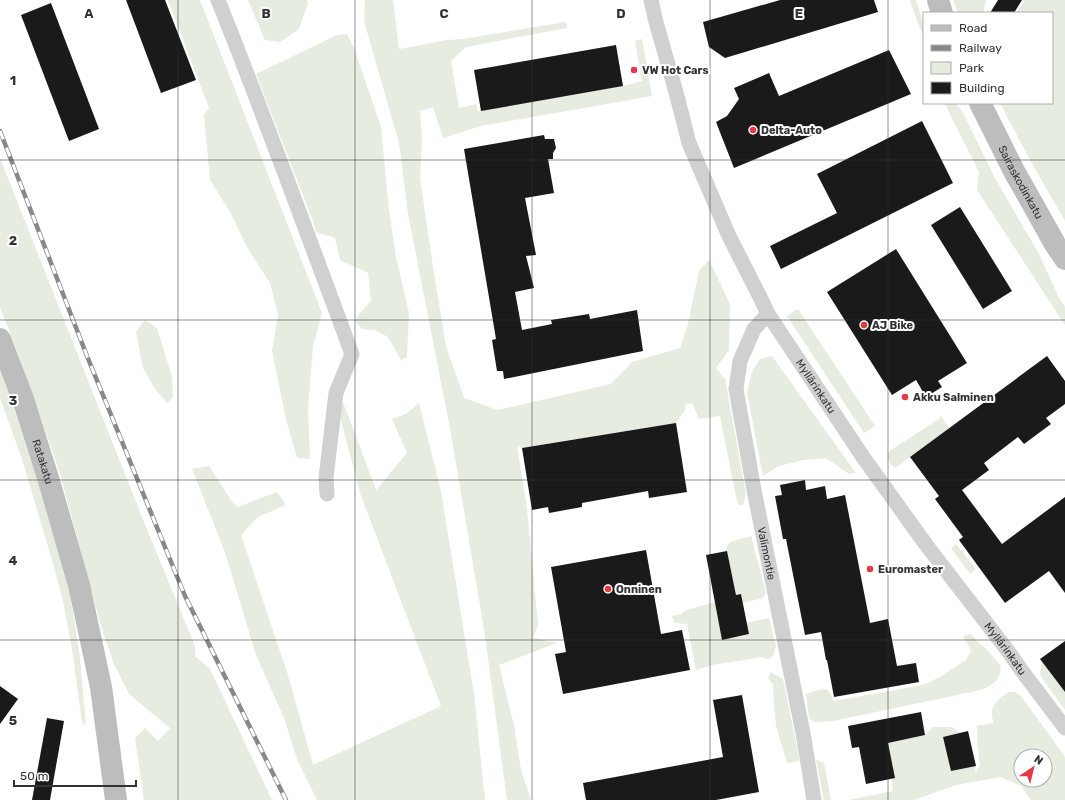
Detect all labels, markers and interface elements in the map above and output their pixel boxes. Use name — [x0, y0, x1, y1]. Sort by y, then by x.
text: A — [84, 6, 94, 21]
text: B — [261, 6, 271, 21]
text: C — [439, 6, 449, 21]
text: D — [616, 6, 626, 21]
text: E — [795, 6, 803, 21]
legend — [923, 12, 1053, 104]
text: Road — [959, 21, 987, 35]
text: Railway — [959, 41, 1002, 55]
text: Park — [959, 61, 985, 75]
place label: VW Hot Cars — [642, 64, 709, 77]
marker: VW Hot Cars — [629, 65, 639, 75]
text: 1 — [10, 73, 16, 88]
text: Building — [959, 81, 1005, 95]
place label: Delta-Auto — [761, 124, 822, 137]
marker: Delta-Auto — [748, 125, 758, 135]
street label: Sairaskodinkatu — [995, 143, 1046, 221]
text: 2 — [9, 233, 17, 248]
place label: AJ Bike — [872, 319, 914, 332]
marker: AJ Bike — [859, 320, 869, 330]
street label: Myllärinkatu — [793, 357, 838, 416]
place label: Akku Salminen — [913, 391, 994, 404]
marker: Akku Salminen — [900, 392, 910, 402]
text: 3 — [9, 393, 18, 408]
street label: Ratakatu — [29, 438, 56, 486]
street label: Valimontie — [755, 526, 778, 581]
text: 4 — [9, 553, 18, 568]
place label: Euromaster — [878, 563, 943, 576]
marker: Euromaster — [865, 564, 875, 574]
place label: Onninen — [616, 583, 662, 596]
marker: Onninen — [603, 584, 613, 594]
street label: Myllärinkatu — [981, 620, 1029, 678]
text: 5 — [9, 713, 17, 728]
north arrow — [1013, 748, 1053, 788]
text: N — [1031, 753, 1045, 768]
scale bar — [14, 762, 136, 788]
text: 50 m — [20, 769, 48, 783]

